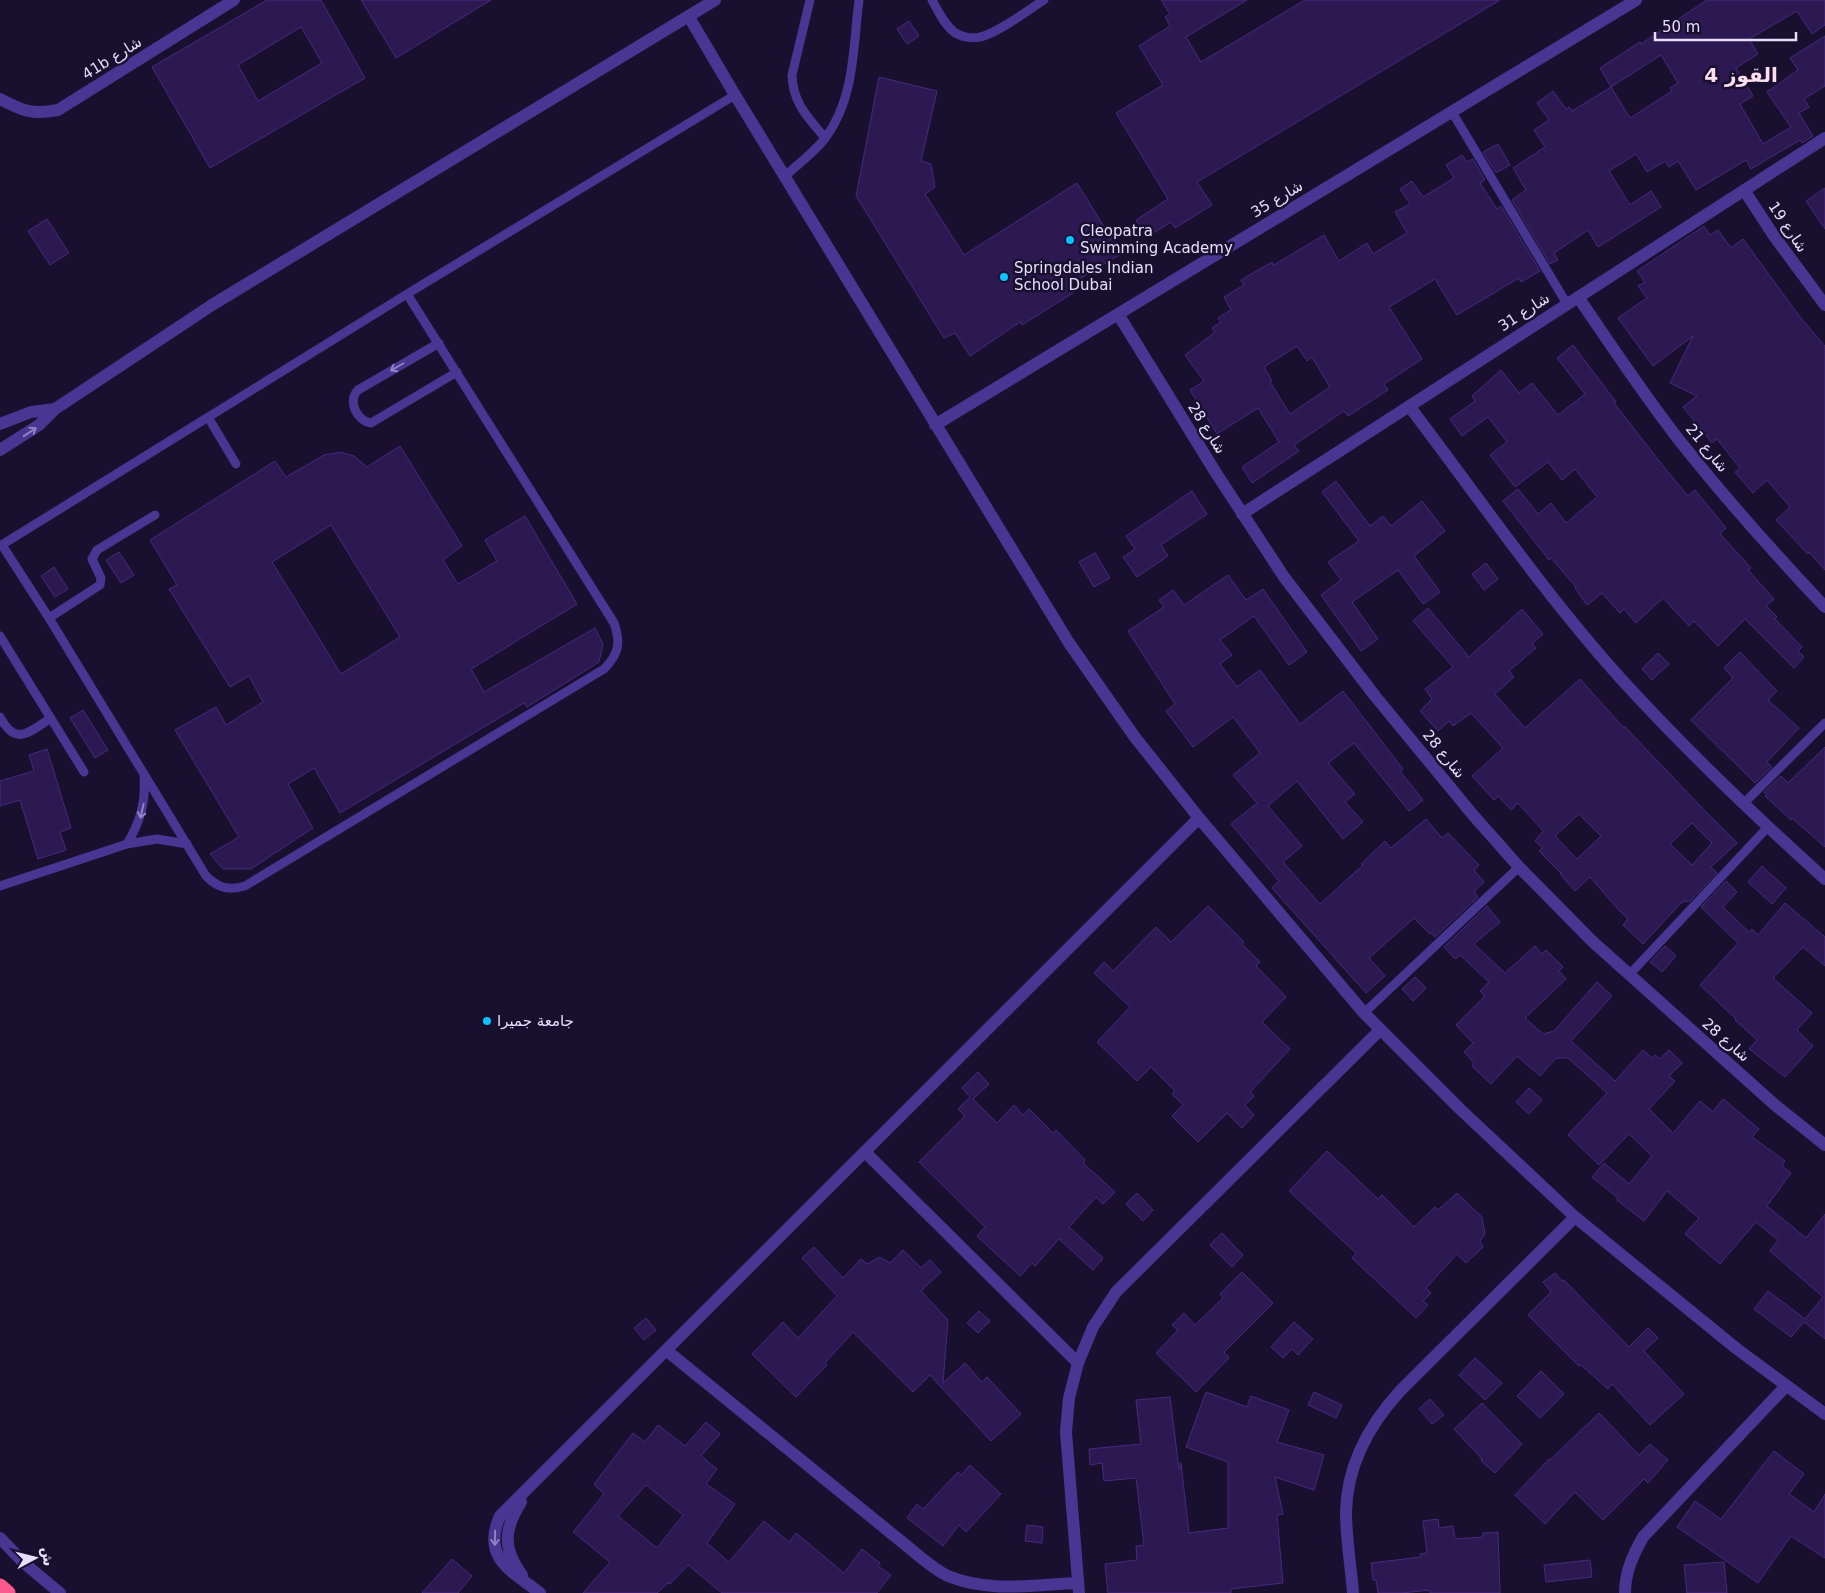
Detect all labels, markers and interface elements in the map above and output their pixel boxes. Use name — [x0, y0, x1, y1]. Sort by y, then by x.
scale bar — [1655, 10, 1796, 42]
text: 50 m — [1662, 18, 1700, 36]
street label: 41b شارع — [79, 33, 145, 83]
district label: القوز 4 — [1704, 63, 1778, 87]
street label: شارع 35 — [1248, 177, 1306, 221]
street label: شارع 19 — [1765, 198, 1811, 256]
place label: Cleopatra Swimming Academy — [1080, 222, 1233, 257]
marker: Cleopatra Swimming Academy — [1064, 234, 1076, 246]
place label: Springdales Indian School Dubai — [1014, 259, 1153, 294]
marker: Springdales Indian School Dubai — [998, 271, 1010, 283]
street label: شارع 31 — [1495, 289, 1553, 335]
one-way arrow — [390, 363, 404, 373]
street label: شارع 28 — [1184, 399, 1230, 457]
street label: شارع 21 — [1682, 420, 1732, 476]
one-way arrow — [22, 426, 36, 436]
street label: شارع 28 — [1419, 726, 1469, 782]
one-way arrow — [137, 802, 146, 818]
place label: جامعة جميرا — [497, 1012, 574, 1030]
street label: شارع 28 — [1699, 1014, 1753, 1066]
marker: جامعة جميرا — [481, 1015, 493, 1027]
one-way arrow — [490, 1529, 500, 1545]
north arrow — [10, 1533, 60, 1583]
text: ش — [39, 1546, 57, 1567]

